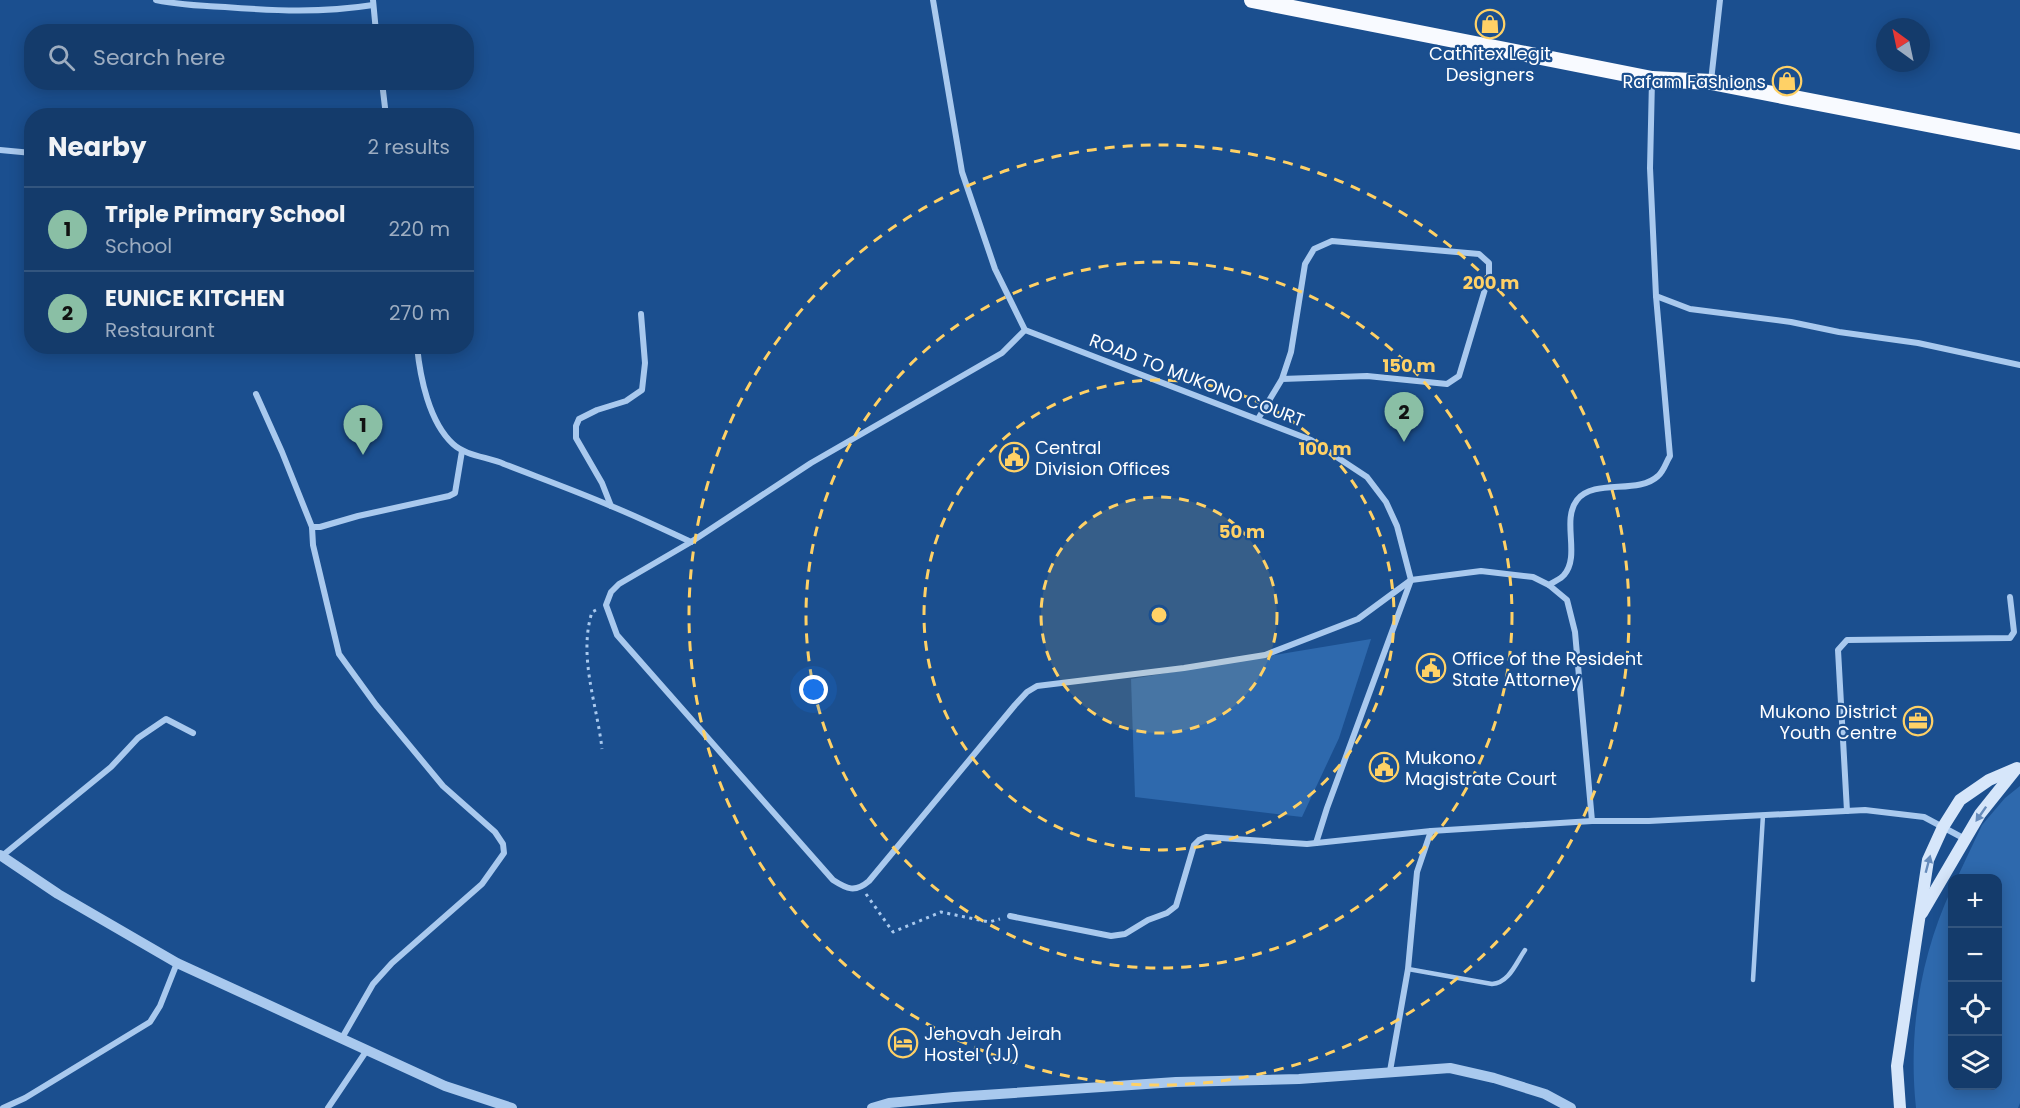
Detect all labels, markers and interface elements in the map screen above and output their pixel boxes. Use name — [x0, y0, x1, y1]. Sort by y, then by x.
shop icon: Cathitex Legit Designers — [1474, 8, 1506, 40]
north arrow — [1876, 18, 1930, 72]
search box — [24, 24, 474, 90]
icon: search — [45, 41, 78, 74]
place label: Cathitex Legit Designers — [1429, 41, 1551, 87]
text: Search here — [93, 42, 226, 73]
shop icon: Rafam Fashions — [1771, 65, 1803, 97]
place label: Rafam Fashions — [1622, 69, 1766, 94]
text: Nearby — [48, 129, 146, 165]
text: 2 results — [367, 133, 450, 161]
text: Triple Primary School — [105, 199, 346, 230]
text: 1 — [64, 215, 71, 243]
text: 220 m — [389, 215, 450, 243]
text: School — [105, 232, 172, 260]
text: 200 m — [1463, 270, 1519, 295]
text: EUNICE KITCHEN — [105, 283, 285, 314]
text: 2 — [62, 299, 73, 327]
text: 270 m — [389, 299, 450, 327]
text: Restaurant — [105, 316, 215, 344]
street label: ROAD TO MUKONO COURT — [1086, 327, 1308, 433]
text: 150 m — [1382, 353, 1436, 378]
pin: 2 — [1384, 392, 1424, 442]
pin: 1 — [344, 406, 382, 455]
place label: Central Division Offices — [1035, 435, 1170, 481]
text: 100 m — [1298, 436, 1352, 461]
public building icon: Central Division Offices — [998, 441, 1030, 473]
text: 50 m — [1219, 519, 1265, 544]
centre of rings — [1149, 605, 1169, 625]
place label: Office of the Resident State Attorney — [1452, 646, 1643, 692]
public building icon: Office of the Resident State Attorney — [1415, 652, 1447, 684]
your location — [799, 675, 828, 704]
place label: Mukono District Youth Centre — [1760, 699, 1897, 745]
office icon: Mukono District Youth Centre — [1902, 705, 1934, 737]
place label: Mukono Magistrate Court — [1405, 745, 1557, 791]
public building icon: Mukono Magistrate Court — [1368, 751, 1400, 783]
one-way arrow — [1975, 805, 1987, 821]
one-way arrow — [1924, 855, 1933, 873]
map controls — [1948, 874, 2002, 1090]
button: + — [1948, 874, 2002, 928]
button: − — [1948, 928, 2002, 982]
button: locate — [1948, 982, 2002, 1036]
place label: Jehovah Jeirah Hostel (JJ) — [924, 1021, 1062, 1067]
hotel icon: Jehovah Jeirah Hostel (JJ) — [887, 1027, 919, 1059]
button: layers — [1948, 1036, 2002, 1090]

